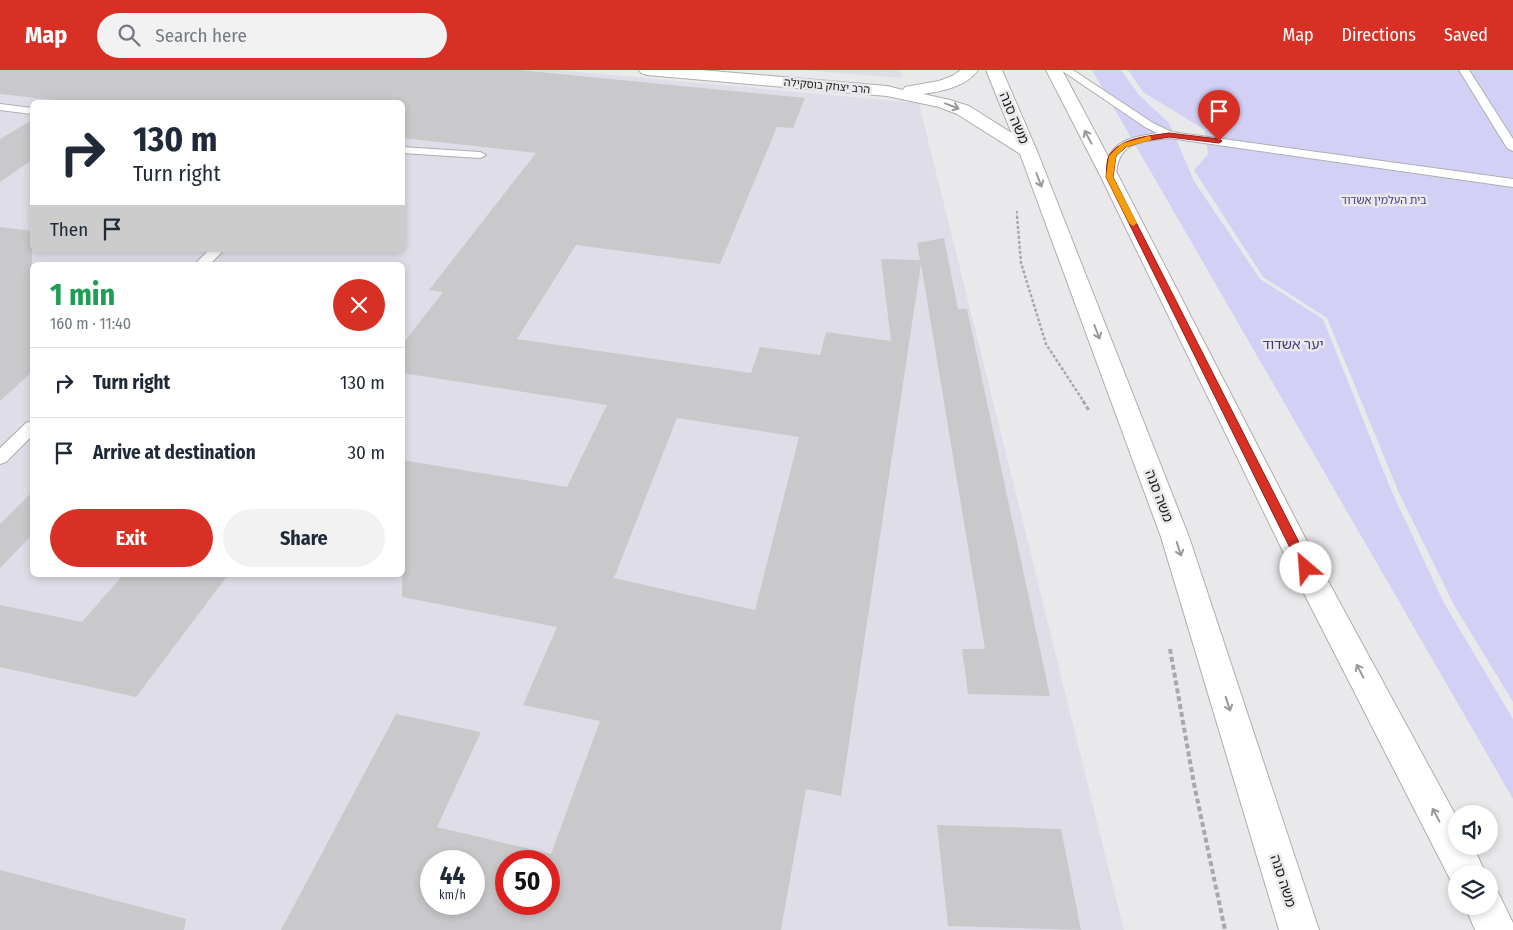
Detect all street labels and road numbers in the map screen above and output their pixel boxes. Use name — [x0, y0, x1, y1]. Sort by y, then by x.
street label: הרב יצחק בוסקילה — [783, 76, 871, 96]
street label: משה סנה — [996, 90, 1032, 146]
street label: משה סנה — [1141, 467, 1177, 525]
street label: משה סנה — [1266, 852, 1300, 910]

